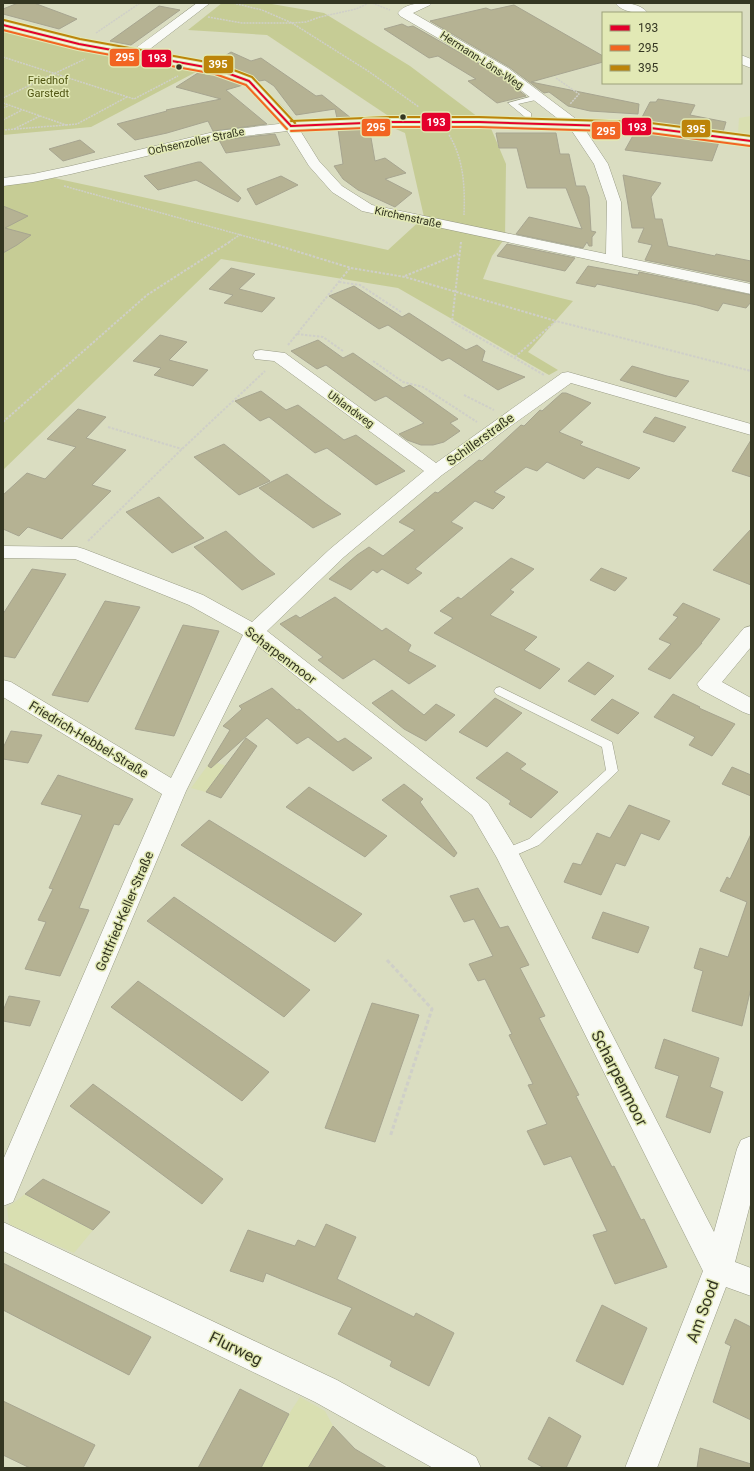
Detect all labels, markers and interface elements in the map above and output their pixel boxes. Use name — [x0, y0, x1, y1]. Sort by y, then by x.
legend — [602, 12, 742, 84]
text: 193 — [638, 21, 658, 35]
street label: Hermann-Löns-Weg — [438, 29, 526, 92]
text: 295 — [638, 41, 658, 55]
line badge: 295 — [109, 48, 140, 67]
line badge: 193 — [141, 49, 172, 68]
text: 295 — [116, 51, 134, 64]
text: 193 — [148, 52, 166, 65]
line badge: 395 — [203, 55, 234, 74]
text: 395 — [209, 58, 227, 71]
text: 395 — [638, 61, 658, 75]
unlabelled marker — [174, 62, 184, 72]
park label: Friedhof Garstedt — [27, 74, 69, 100]
unlabelled marker — [398, 112, 408, 122]
line badge: 193 — [421, 112, 451, 132]
text: 193 — [427, 116, 445, 129]
line badge: 193 — [621, 117, 652, 136]
line badge: 295 — [361, 118, 391, 137]
line badge: 395 — [681, 119, 711, 138]
text: 295 — [367, 121, 385, 134]
line badge: 295 — [591, 121, 621, 140]
text: 193 — [628, 121, 646, 134]
text: 395 — [687, 123, 705, 136]
street label: Ochsenzoller Straße — [147, 125, 246, 158]
text: 295 — [597, 125, 615, 138]
street label: Kirchenstraße — [373, 204, 443, 231]
street label: Uhlandweg — [325, 388, 377, 431]
street label: Schillerstraße — [444, 410, 517, 469]
street label: Scharpenmoor — [242, 624, 320, 687]
street label: Friedrich-Hebbel-Straße — [27, 698, 151, 781]
street label: Gottfried-Keller-Straße — [92, 849, 157, 973]
street label: Scharpenmoor — [587, 1027, 652, 1130]
street label: Am Sood — [682, 1277, 723, 1345]
street label: Flurweg — [206, 1328, 265, 1369]

